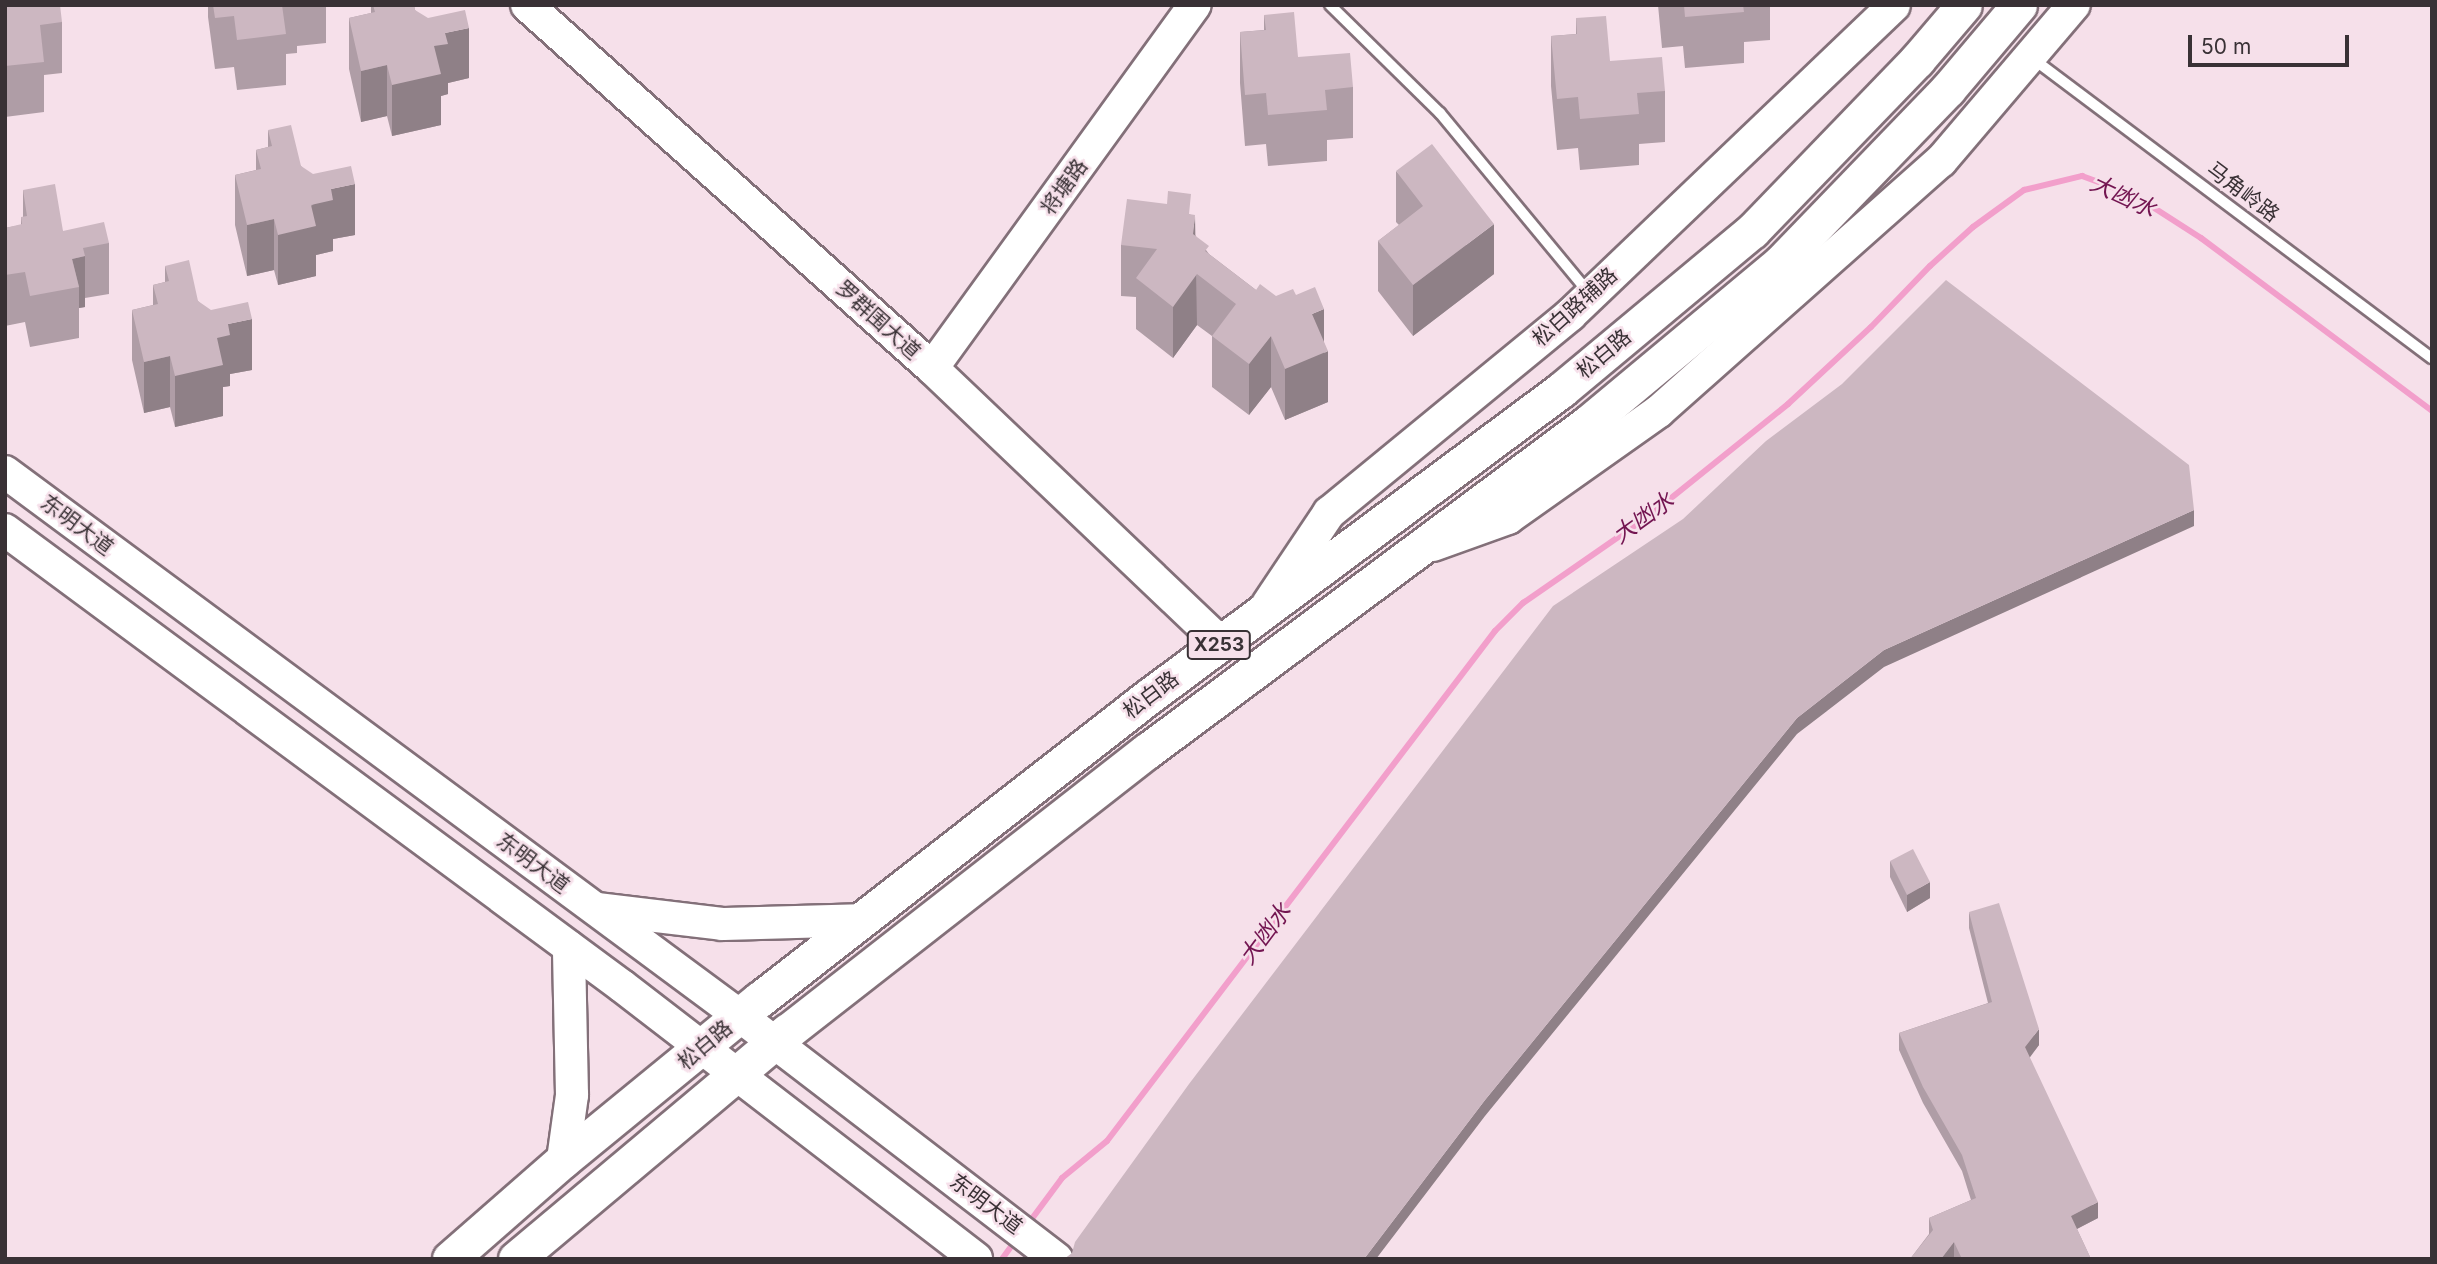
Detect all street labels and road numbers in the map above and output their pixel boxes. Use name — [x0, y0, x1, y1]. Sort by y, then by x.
street label: 将塘路 — [1035, 154, 1093, 220]
street label: 马角岭路 — [2202, 157, 2284, 227]
street label: 松白路辅路 — [1528, 263, 1622, 351]
street label: 罗群围大道 — [831, 276, 925, 364]
street label: 松白路 — [1572, 324, 1636, 384]
street label: 东明大道 — [36, 490, 118, 560]
road number: X253 — [1186, 630, 1252, 660]
street label: 松白路 — [1118, 666, 1184, 724]
street label: 东明大道 — [492, 828, 574, 898]
street label: 松白路 — [673, 1015, 737, 1075]
street label: 东明大道 — [945, 1169, 1027, 1239]

